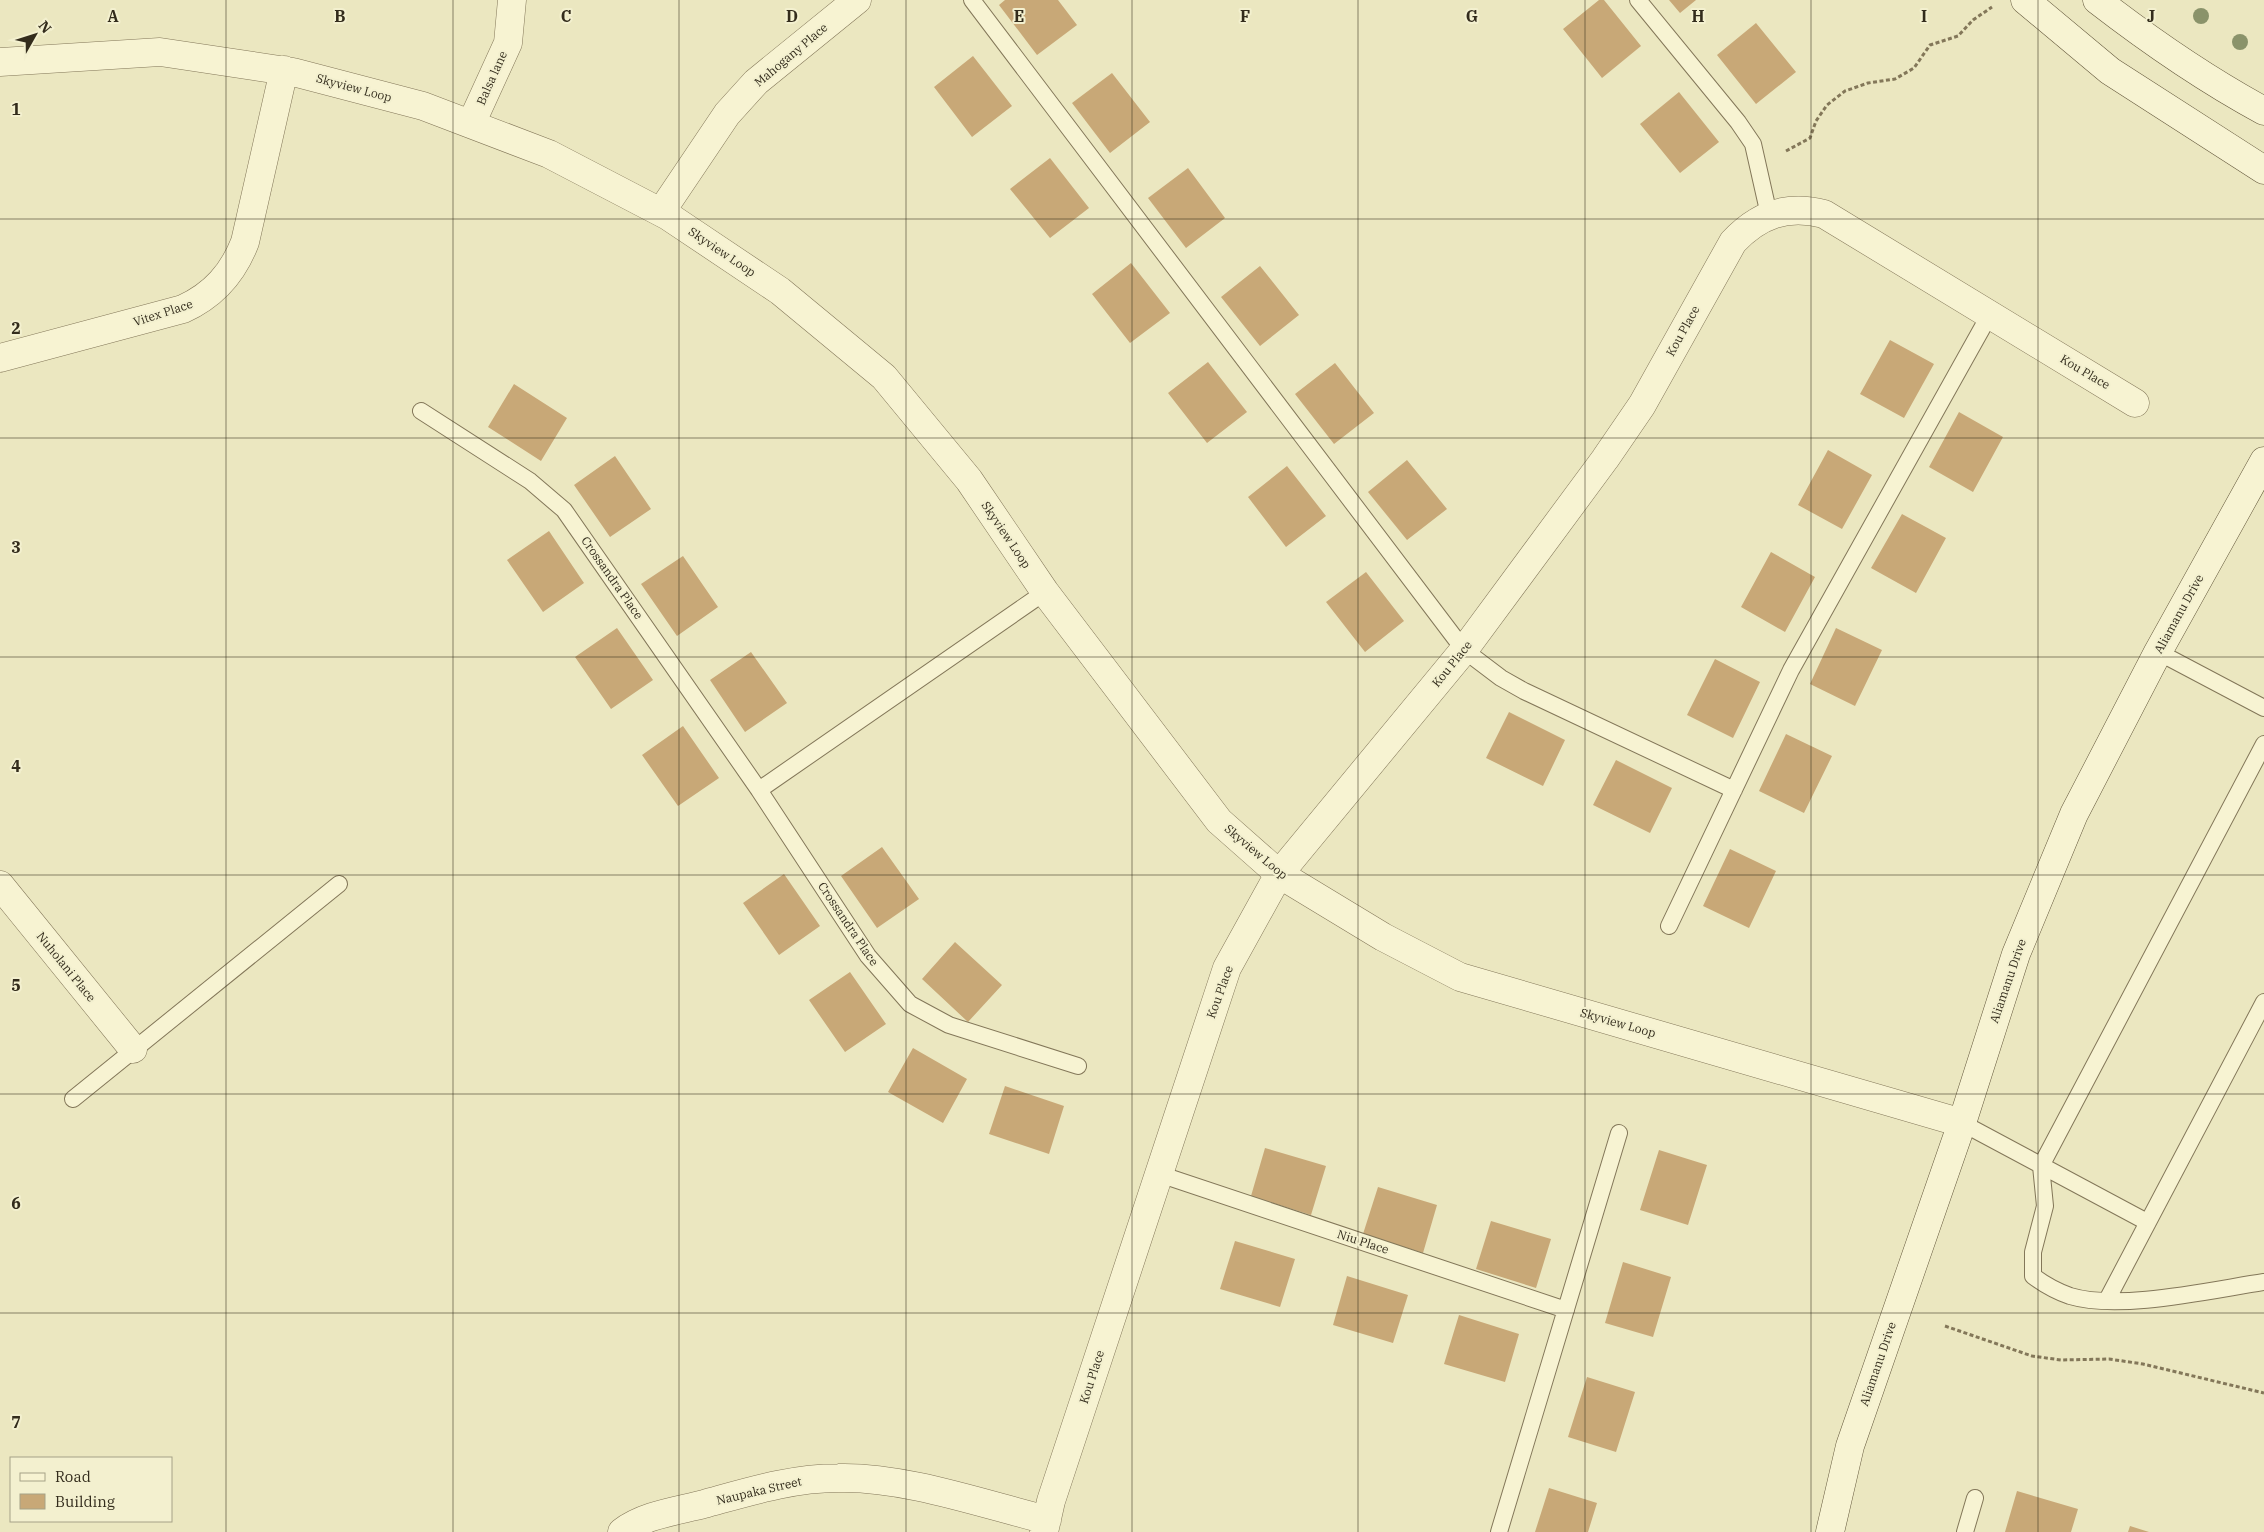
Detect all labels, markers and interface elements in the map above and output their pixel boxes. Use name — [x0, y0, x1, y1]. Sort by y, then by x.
text: A — [107, 6, 119, 26]
text: B — [334, 6, 346, 26]
text: C — [561, 6, 571, 26]
text: D — [786, 6, 798, 26]
text: E — [1014, 6, 1024, 26]
text: F — [1240, 6, 1250, 26]
text: G — [1466, 6, 1478, 26]
text: H — [1692, 6, 1705, 26]
text: I — [1921, 6, 1927, 26]
text: J — [2147, 6, 2155, 26]
north arrow — [10, 10, 60, 60]
text: N — [35, 17, 56, 37]
street label: Mahogany Place — [751, 20, 830, 90]
street label: Balsa lane — [473, 48, 510, 107]
street label: Skyview Loop — [315, 70, 394, 105]
text: 1 — [11, 99, 21, 119]
street label: Skyview Loop — [686, 224, 759, 280]
street label: Vitex Place — [131, 296, 195, 329]
street label: Kou Place — [1663, 303, 1703, 359]
text: 2 — [11, 318, 21, 338]
street label: Kou Place — [2058, 351, 2113, 392]
street label: Skyview Loop — [978, 498, 1034, 571]
street label: Crossandra Place — [578, 533, 647, 622]
text: 3 — [11, 537, 21, 557]
street label: Aliamanu Drive — [2151, 572, 2207, 656]
street label: Kou Place — [1428, 637, 1475, 690]
text: 4 — [11, 756, 21, 776]
street label: Skyview Loop — [1222, 821, 1291, 882]
street label: Crossandra Place — [815, 879, 882, 968]
street label: Nuholani Place — [34, 929, 99, 1005]
street label: Aliamanu Drive — [1986, 937, 2029, 1025]
street label: Kou Place — [1203, 963, 1236, 1020]
text: 5 — [11, 975, 21, 995]
street label: Skyview Loop — [1579, 1005, 1658, 1040]
text: 6 — [11, 1193, 21, 1213]
street label: Niu Place — [1335, 1226, 1391, 1257]
street label: Aliamanu Drive — [1856, 1320, 1899, 1408]
street label: Kou Place — [1076, 1348, 1107, 1405]
text: 7 — [11, 1412, 21, 1432]
legend — [10, 1457, 172, 1522]
text: Road — [55, 1467, 91, 1486]
street label: Naupaka Street — [715, 1473, 803, 1508]
text: Building — [55, 1492, 115, 1511]

